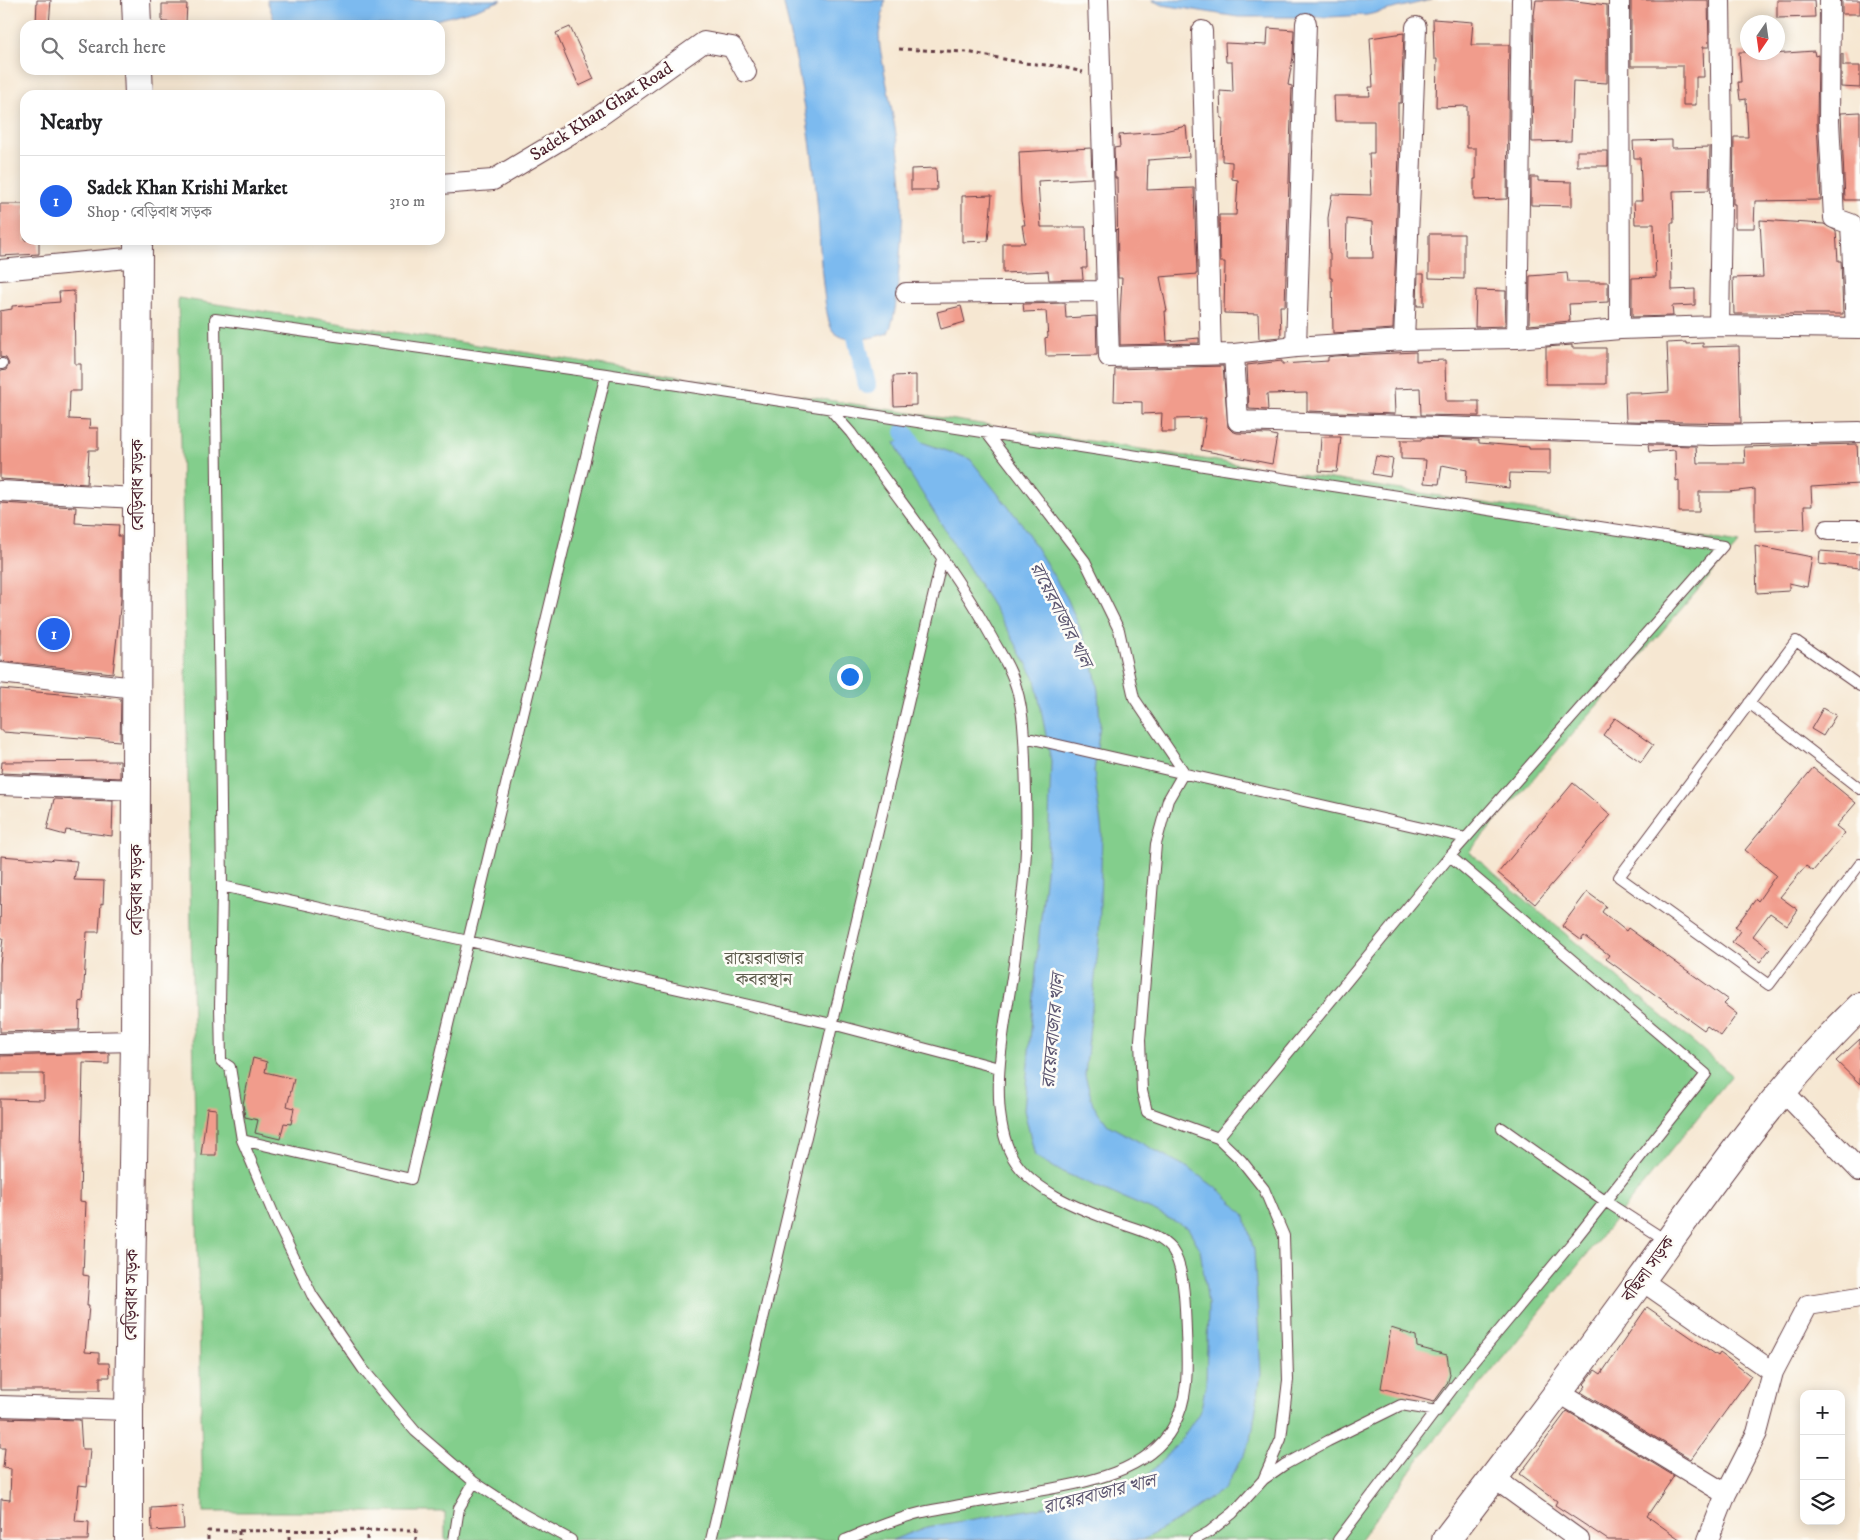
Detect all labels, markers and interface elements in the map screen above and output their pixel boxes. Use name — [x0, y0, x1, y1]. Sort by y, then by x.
north arrow — [1740, 15, 1785, 60]
search box — [20, 20, 445, 75]
icon: search — [38, 34, 66, 62]
text: Search here — [78, 36, 166, 59]
street label: Sadek Khan Ghat Road — [526, 57, 677, 166]
text: Nearby — [40, 110, 102, 136]
text: Sadek Khan Krishi Market — [87, 177, 287, 200]
text: 1 — [53, 191, 59, 211]
text: 310 m — [389, 191, 425, 211]
text: Shop · বেড়িবাধ সড়ক — [87, 202, 212, 222]
street label: বেড়িবাধ সড়ক — [127, 438, 149, 531]
water label: রায়েরবাজার খাল — [1024, 558, 1099, 674]
pin: 1 — [38, 615, 70, 653]
your location — [837, 664, 863, 690]
street label: বেড়িবাধ সড়ক — [126, 843, 148, 936]
park label: রায়েরবাজার কবরস্থান — [723, 948, 804, 991]
water label: রায়েরবাজার খাল — [1037, 970, 1070, 1089]
street label: বছিলা সড়ক — [1617, 1231, 1681, 1308]
street label: বেড়িবাধ সড়ক — [120, 1248, 144, 1341]
map controls — [1800, 1390, 1845, 1525]
button: + — [1800, 1390, 1845, 1435]
button: − — [1800, 1435, 1845, 1480]
water label: রায়েরবাজার খাল — [1041, 1469, 1161, 1520]
button: layers — [1800, 1480, 1845, 1525]

